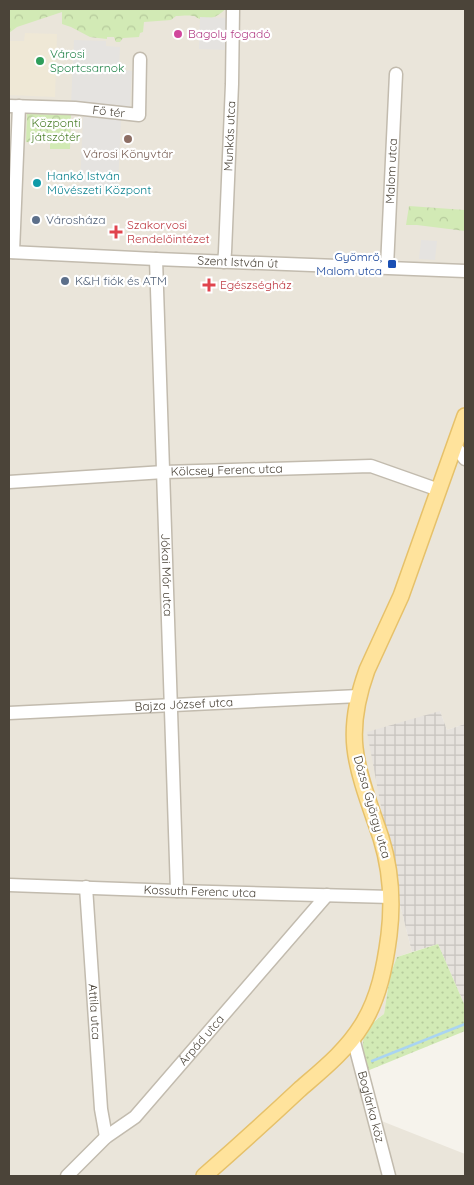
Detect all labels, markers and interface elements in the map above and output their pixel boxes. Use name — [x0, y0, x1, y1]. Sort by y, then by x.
place label: Bagoly fogadó — [188, 26, 271, 41]
marker: Bagoly fogadó — [172, 28, 184, 40]
place label: Városi Sportcsarnok — [50, 46, 124, 75]
marker: Városi Sportcsarnok — [34, 55, 46, 67]
street label: Munkás utca — [220, 101, 238, 172]
street label: Fő tér — [92, 102, 126, 120]
park label: Központi játszótér — [31, 115, 81, 144]
marker: Városi Könyvtár — [122, 133, 134, 145]
street label: Malom utca — [382, 138, 400, 204]
place label: Városi Könyvtár — [83, 146, 173, 161]
place label: Hankó István Művészeti Központ — [47, 168, 151, 197]
marker: Hankó István Művészeti Központ — [31, 177, 43, 189]
place label: Városháza — [46, 212, 105, 227]
marker: Városháza — [30, 214, 42, 226]
place label: Szakorvosi Rendelőintézet — [127, 217, 210, 246]
marker: Szakorvosi Rendelőintézet — [109, 225, 123, 239]
place label: Gyömrő, Malom utca — [316, 249, 382, 278]
street label: Szent István út — [197, 253, 279, 271]
marker: Gyömrő, Malom utca — [386, 258, 398, 270]
place label: K&H fiók és ATM — [75, 273, 167, 288]
marker: K&H fiók és ATM — [59, 275, 71, 287]
place label: Egészségház — [220, 277, 292, 292]
marker: Egészségház — [202, 278, 216, 292]
street label: Kölcsey Ferenc utca — [170, 461, 283, 479]
street label: Jókai Mór utca — [158, 533, 176, 617]
street label: Bajza József utca — [134, 694, 233, 714]
street label: Dózsa György utca — [351, 754, 394, 860]
street label: Kossuth Ferenc utca — [143, 882, 256, 900]
street label: Attila utca — [86, 983, 104, 1040]
street label: Árpád utca — [175, 1012, 227, 1068]
street label: Boglárka köz — [355, 1069, 388, 1144]

